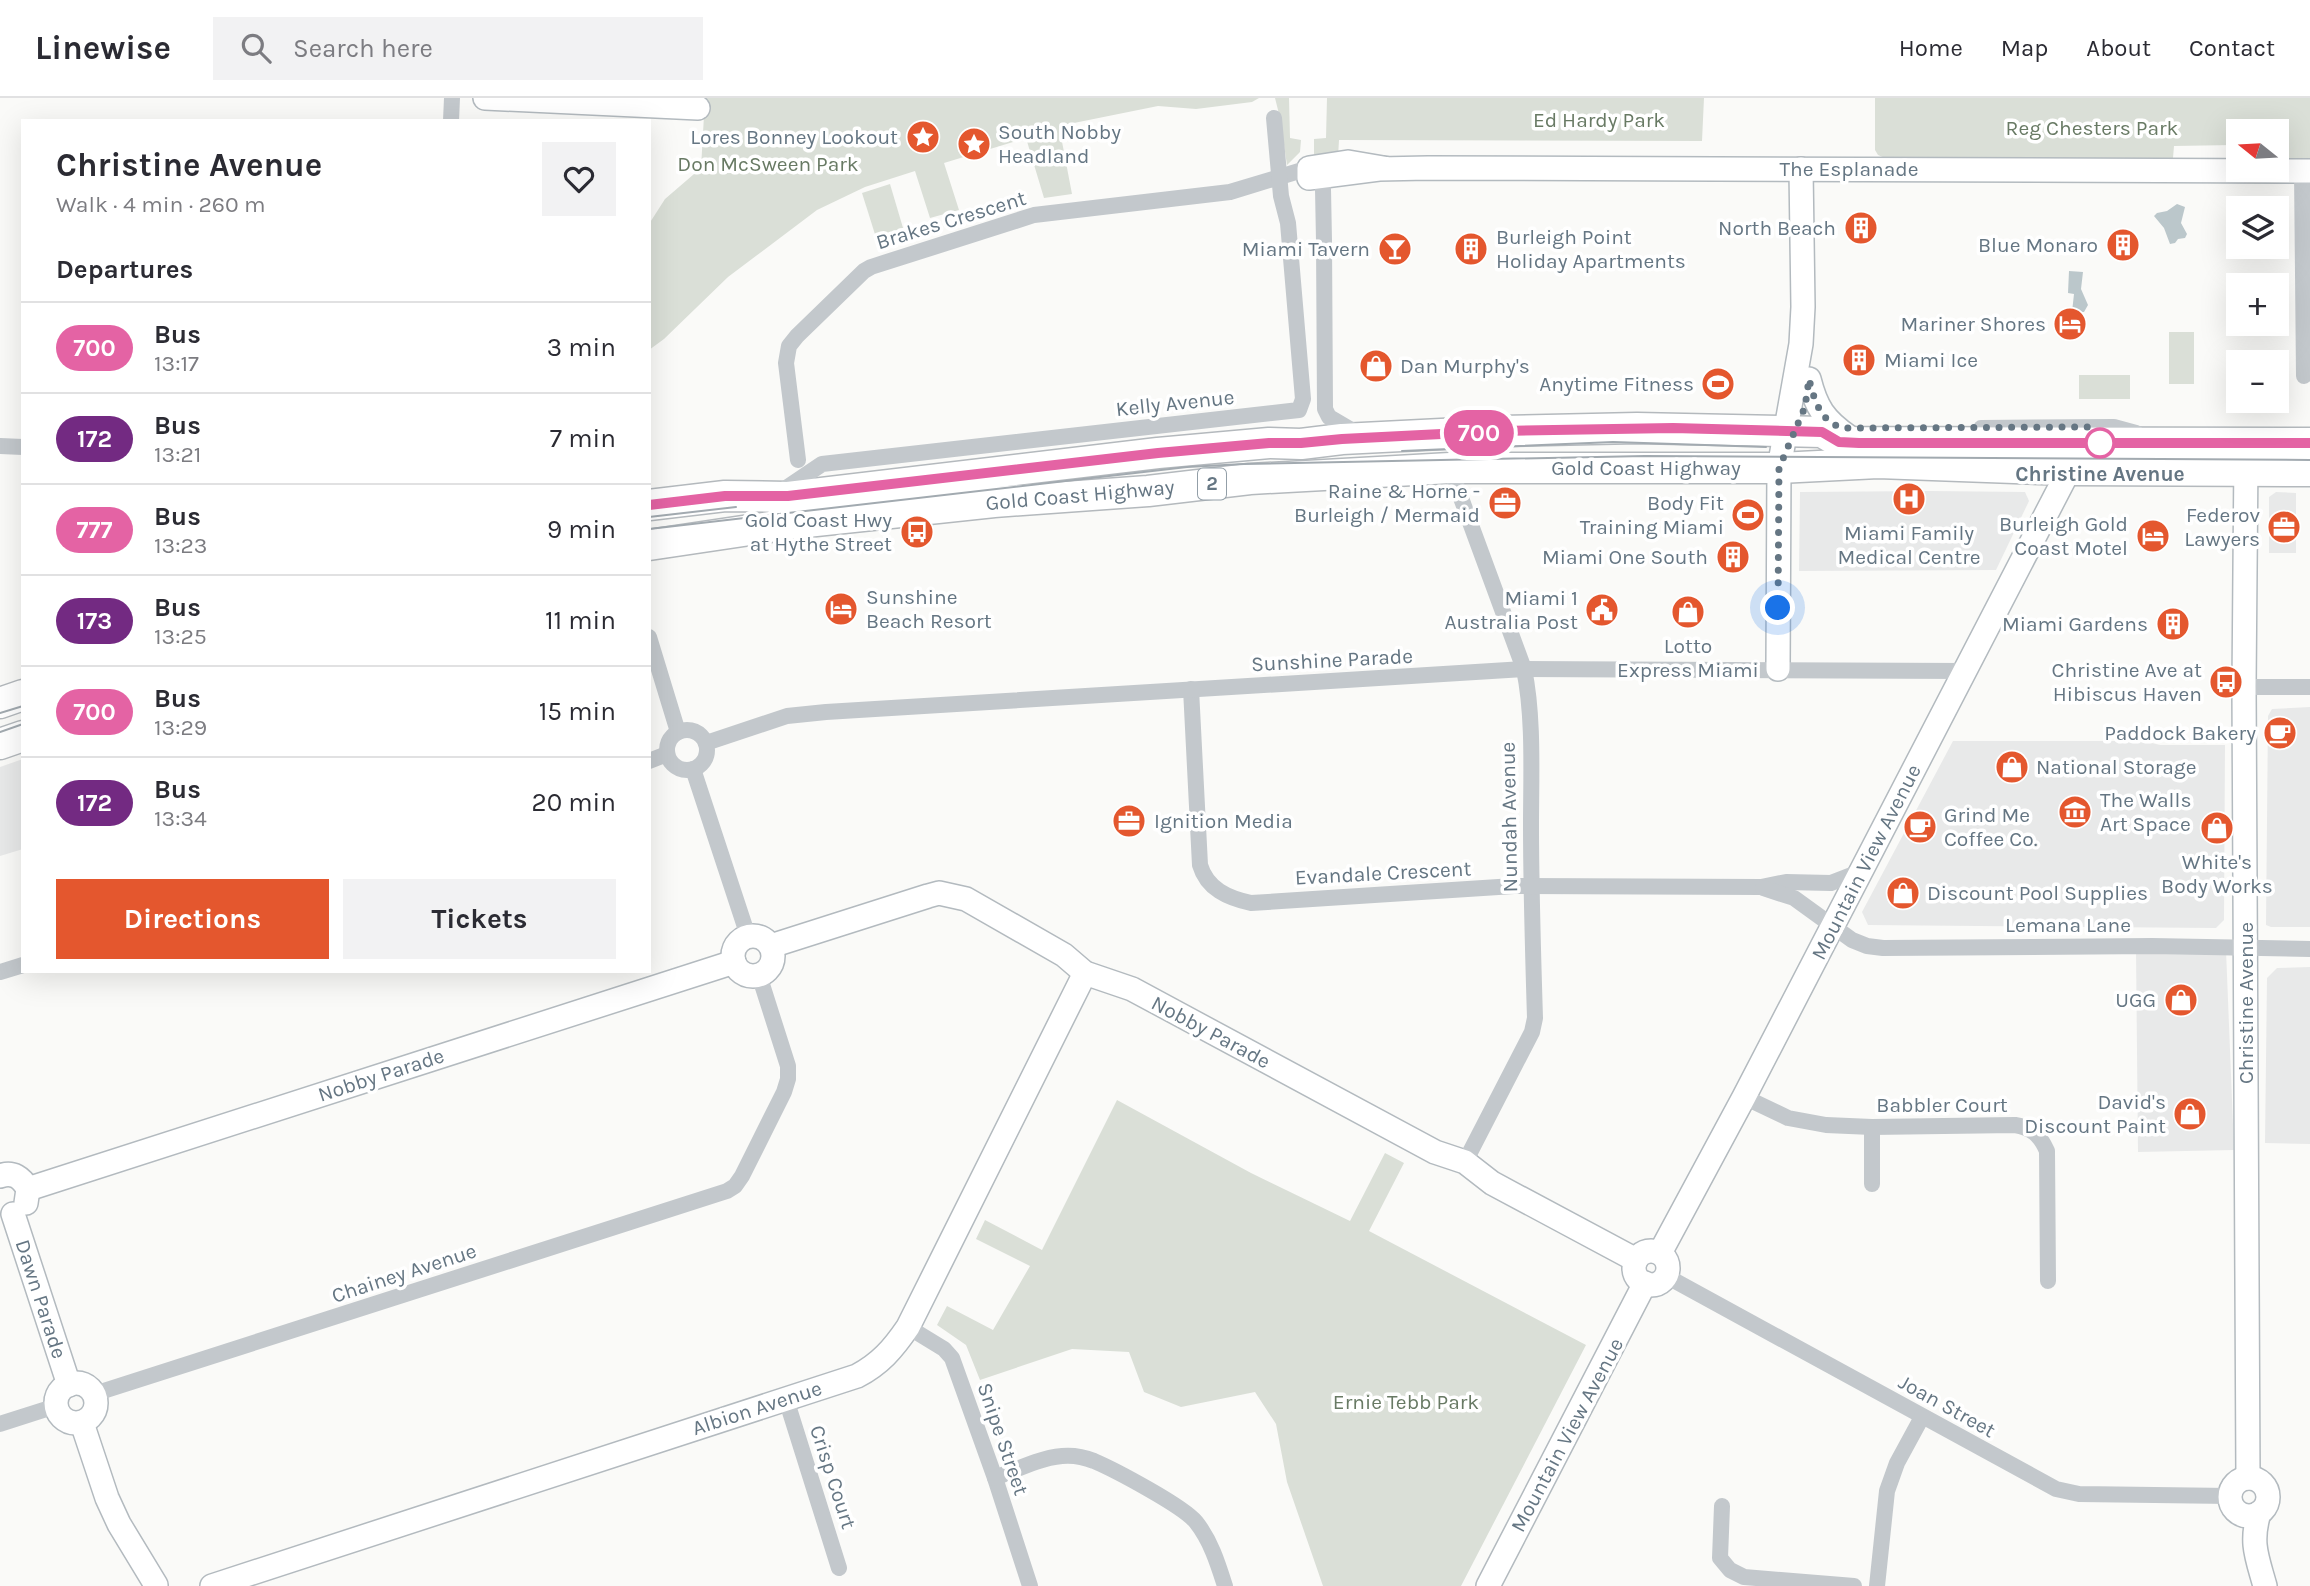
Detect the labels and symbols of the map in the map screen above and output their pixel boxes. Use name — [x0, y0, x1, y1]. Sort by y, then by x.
park label: Ed Hardy Park — [1533, 108, 1665, 132]
park label: Reg Chesters Park — [2006, 116, 2179, 140]
place icon: Lores Bonney Lookout — [904, 118, 942, 156]
north arrow — [2226, 119, 2289, 182]
place label: South Nobby Headland — [998, 120, 1121, 168]
place label: Lores Bonney Lookout — [690, 125, 898, 149]
place icon: South Nobby Headland — [955, 125, 993, 163]
park label: Don McSween Park — [677, 152, 859, 176]
street label: The Esplanade — [1780, 157, 1918, 181]
street label: Brakes Crescent — [873, 186, 1029, 254]
building icon: North Beach — [1842, 209, 1880, 247]
place label: North Beach — [1718, 216, 1836, 240]
place label: Burleigh Point Holiday Apartments — [1496, 225, 1686, 273]
building icon: Blue Monaro — [2104, 226, 2142, 264]
bar icon: Miami Tavern — [1376, 230, 1414, 268]
building icon: Burleigh Point Holiday Apartments — [1452, 230, 1490, 268]
place label: Blue Monaro — [1978, 233, 2098, 257]
place label: Miami Tavern — [1242, 237, 1370, 261]
hotel icon: Mariner Shores — [2051, 305, 2089, 343]
place label: Mariner Shores — [1901, 312, 2046, 336]
building icon: Miami Ice — [1840, 341, 1878, 379]
shop icon: Dan Murphy's — [1357, 347, 1395, 385]
place label: Miami Ice — [1884, 348, 1978, 372]
place label: Dan Murphy's — [1400, 354, 1530, 378]
sports icon: Anytime Fitness — [1699, 365, 1737, 403]
place label: Anytime Fitness — [1539, 372, 1694, 396]
street label: Kelly Avenue — [1114, 385, 1236, 421]
line badge: 700 — [1439, 410, 1519, 456]
marker: Christine Avenue — [2085, 428, 2115, 458]
street label: Gold Coast Highway — [1551, 456, 1741, 480]
place label: Christine Avenue — [2015, 462, 2185, 486]
road number: 2 — [1198, 468, 1226, 500]
street label: Gold Coast Highway — [985, 475, 1176, 515]
place label: Raine & Horne - Burleigh / Mermaid — [1294, 479, 1480, 527]
hospital icon: Miami Family Medical Centre — [1890, 480, 1928, 518]
office icon: Raine & Horne - Burleigh / Mermaid — [1486, 484, 1524, 522]
place label: Body Fit Training Miami — [1580, 491, 1724, 539]
sports icon: Body Fit Training Miami — [1729, 496, 1767, 534]
place label: Federov Lawyers — [2184, 503, 2260, 551]
place label: Gold Coast Hwy at Hythe Street — [745, 508, 892, 556]
office icon: Federov Lawyers — [2265, 508, 2303, 546]
place label: Burleigh Gold Coast Motel — [1999, 512, 2128, 560]
bus stop icon: Gold Coast Hwy at Hythe Street — [898, 513, 936, 551]
hotel icon: Burleigh Gold Coast Motel — [2134, 517, 2172, 555]
place label: Miami Family Medical Centre — [1837, 521, 1981, 569]
building icon: Miami One South — [1714, 538, 1752, 576]
place label: Miami One South — [1542, 545, 1708, 569]
place label: Sunshine Beach Resort — [866, 585, 992, 633]
place label: Miami 1 Australia Post — [1444, 586, 1578, 634]
hotel icon: Sunshine Beach Resort — [822, 590, 860, 628]
your location — [1760, 590, 1795, 625]
public building icon: Miami 1 Australia Post — [1583, 591, 1621, 629]
shop icon: Lotto Express Miami — [1669, 593, 1707, 631]
building icon: Miami Gardens — [2154, 605, 2192, 643]
place label: Miami Gardens — [2002, 612, 2148, 636]
place label: Lotto Express Miami — [1617, 634, 1759, 682]
street label: Sunshine Parade — [1250, 644, 1414, 676]
place label: Christine Ave at Hibiscus Haven — [2052, 658, 2202, 706]
bus stop icon: Christine Ave at Hibiscus Haven — [2207, 663, 2245, 701]
cafe icon: Paddock Bakery — [2261, 714, 2299, 752]
place label: Paddock Bakery — [2104, 721, 2256, 745]
street label: Nundah Avenue — [1496, 742, 1522, 892]
shop icon: National Storage — [1993, 748, 2031, 786]
place label: National Storage — [2036, 755, 2197, 779]
street label: Mountain View Avenue — [1806, 760, 1926, 964]
place label: The Walls Art Space — [2100, 788, 2191, 836]
museum icon: The Walls Art Space — [2056, 793, 2094, 831]
office icon: Ignition Media — [1110, 802, 1148, 840]
place label: Grind Me Coffee Co. — [1944, 803, 2038, 851]
cafe icon: Grind Me Coffee Co. — [1901, 808, 1939, 846]
place label: Ignition Media — [1154, 809, 1293, 833]
shop icon: White's Body Works — [2198, 809, 2236, 847]
place label: White's Body Works — [2161, 850, 2273, 898]
street label: Evandale Crescent — [1294, 856, 1472, 890]
shop icon: Discount Pool Supplies — [1884, 874, 1922, 912]
place label: Discount Pool Supplies — [1927, 881, 2148, 905]
street label: Lemana Lane — [2005, 913, 2131, 937]
street label: Christine Avenue — [2234, 922, 2258, 1084]
shop icon: UGG — [2162, 981, 2200, 1019]
place label: UGG — [2115, 988, 2156, 1012]
street label: Nobby Parade — [1148, 991, 1274, 1073]
street label: Nobby Parade — [315, 1043, 447, 1107]
place label: David's Discount Paint — [2024, 1090, 2166, 1138]
street label: Babbler Court — [1876, 1093, 2008, 1117]
shop icon: David's Discount Paint — [2171, 1095, 2209, 1133]
street label: Dawn Parade — [10, 1236, 72, 1362]
street label: Chainey Avenue — [329, 1238, 479, 1308]
street label: Mountain View Avenue — [1506, 1334, 1628, 1536]
street label: Joan Street — [1894, 1370, 2000, 1442]
street label: Albion Avenue — [689, 1376, 825, 1440]
street label: Snipe Street — [973, 1380, 1033, 1498]
park label: Ernie Tebb Park — [1333, 1390, 1479, 1414]
street label: Crisp Court — [805, 1422, 861, 1532]

